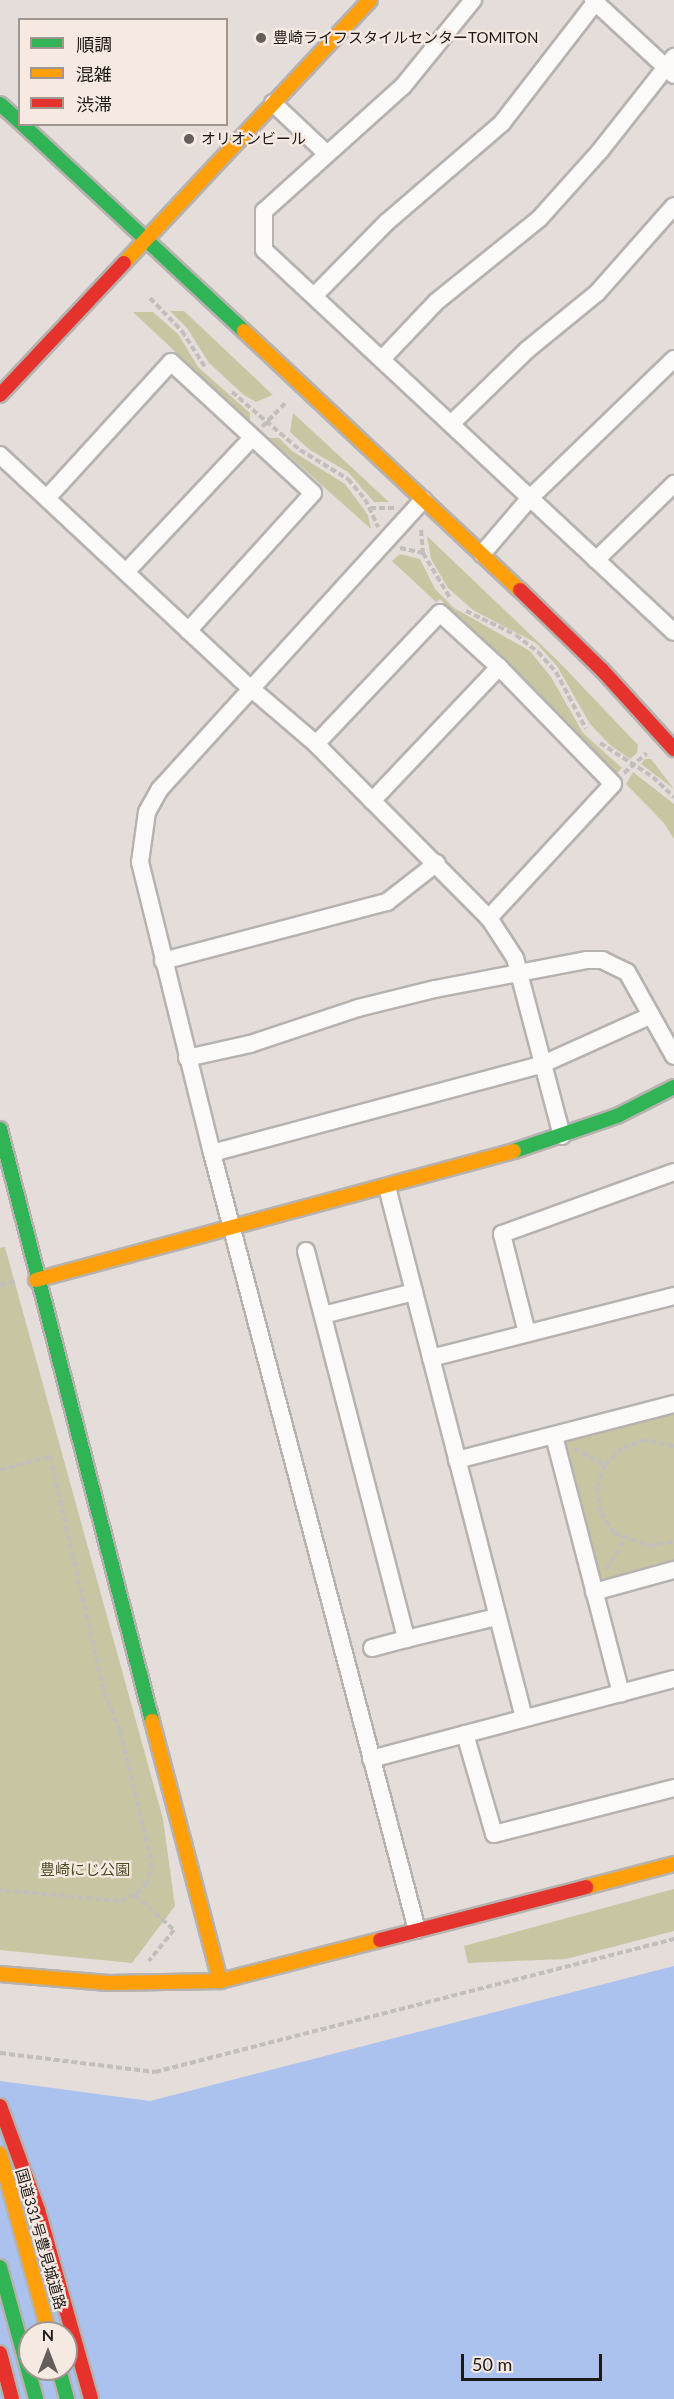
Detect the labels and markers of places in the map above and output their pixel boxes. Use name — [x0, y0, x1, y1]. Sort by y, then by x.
place label: 豊崎ライフスタイルセンターTOMITON — [273, 29, 538, 47]
marker: 豊崎ライフスタイルセンターTOMITON — [254, 31, 268, 45]
place label: オリオンビール — [201, 130, 306, 148]
marker: オリオンビール — [182, 132, 196, 146]

